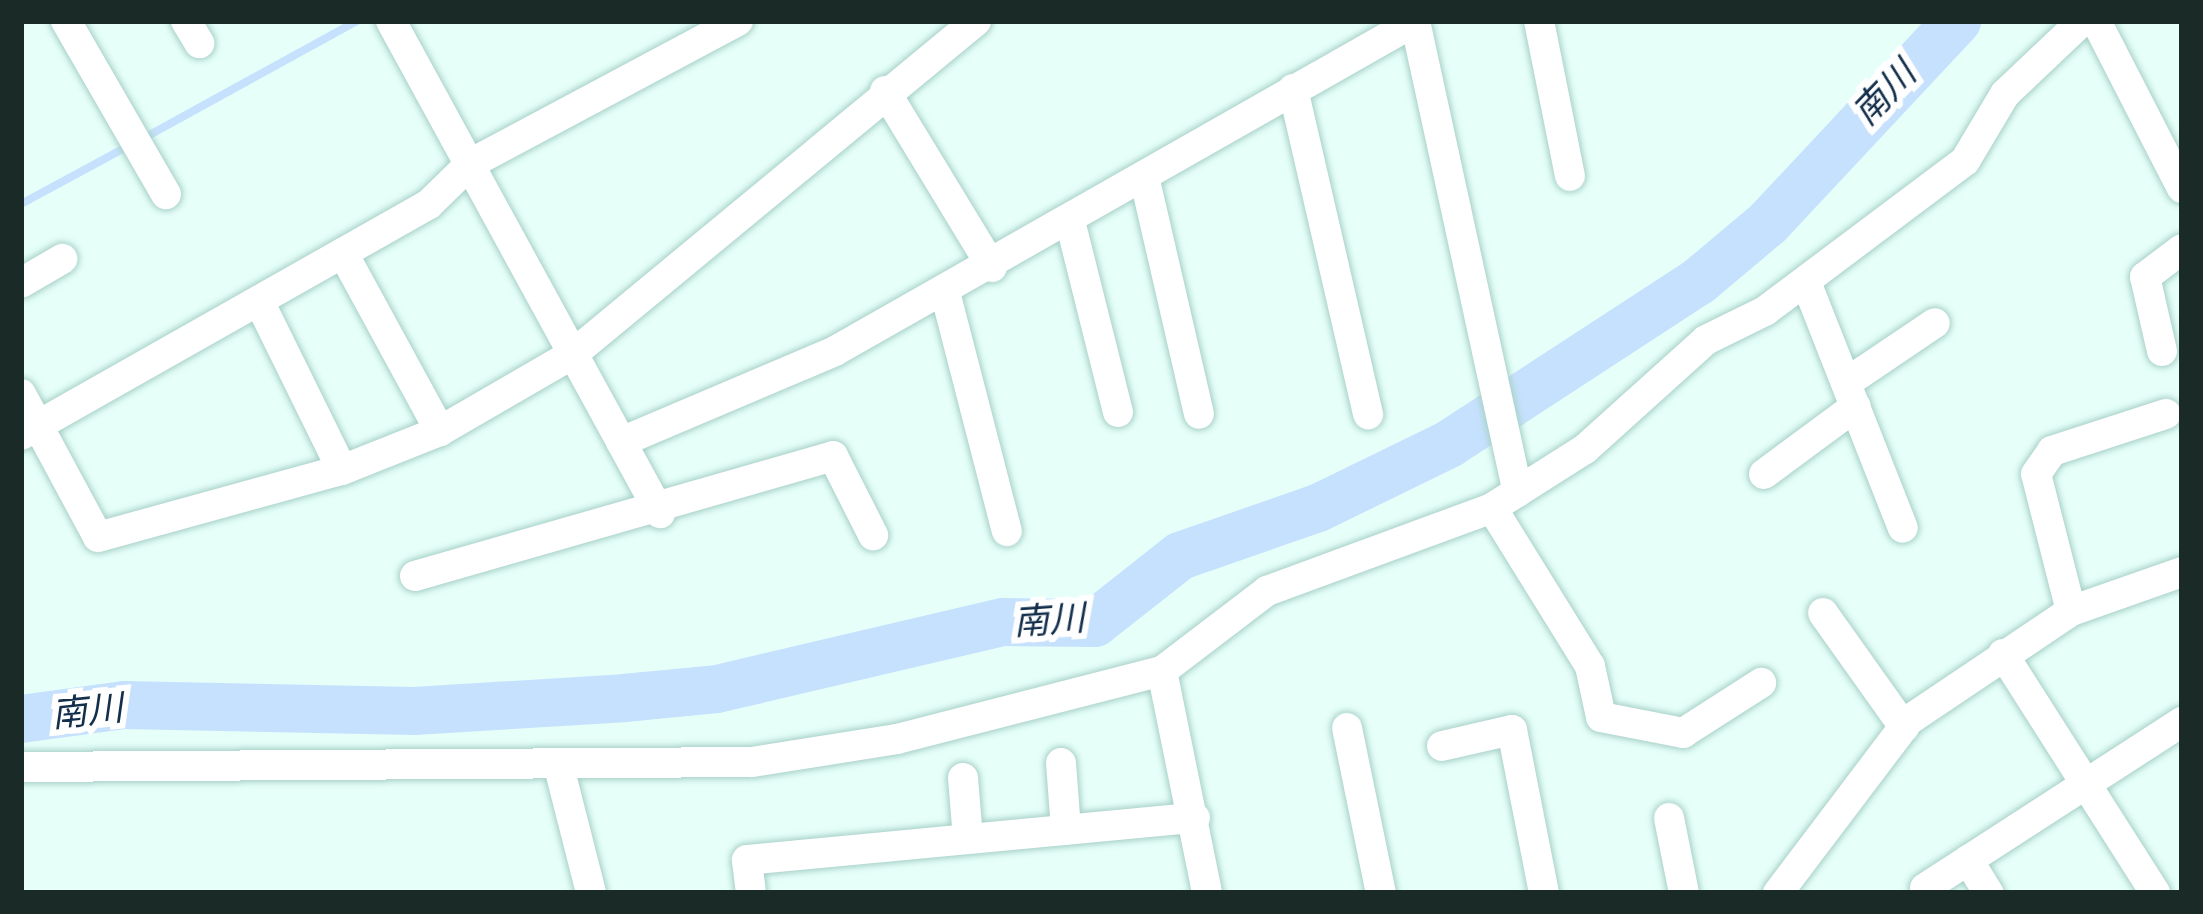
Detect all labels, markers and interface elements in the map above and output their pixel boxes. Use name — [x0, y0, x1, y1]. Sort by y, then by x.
water label: 南川 — [1843, 52, 1925, 134]
water label: 南川 — [1012, 596, 1086, 644]
water label: 南川 — [49, 686, 125, 736]

